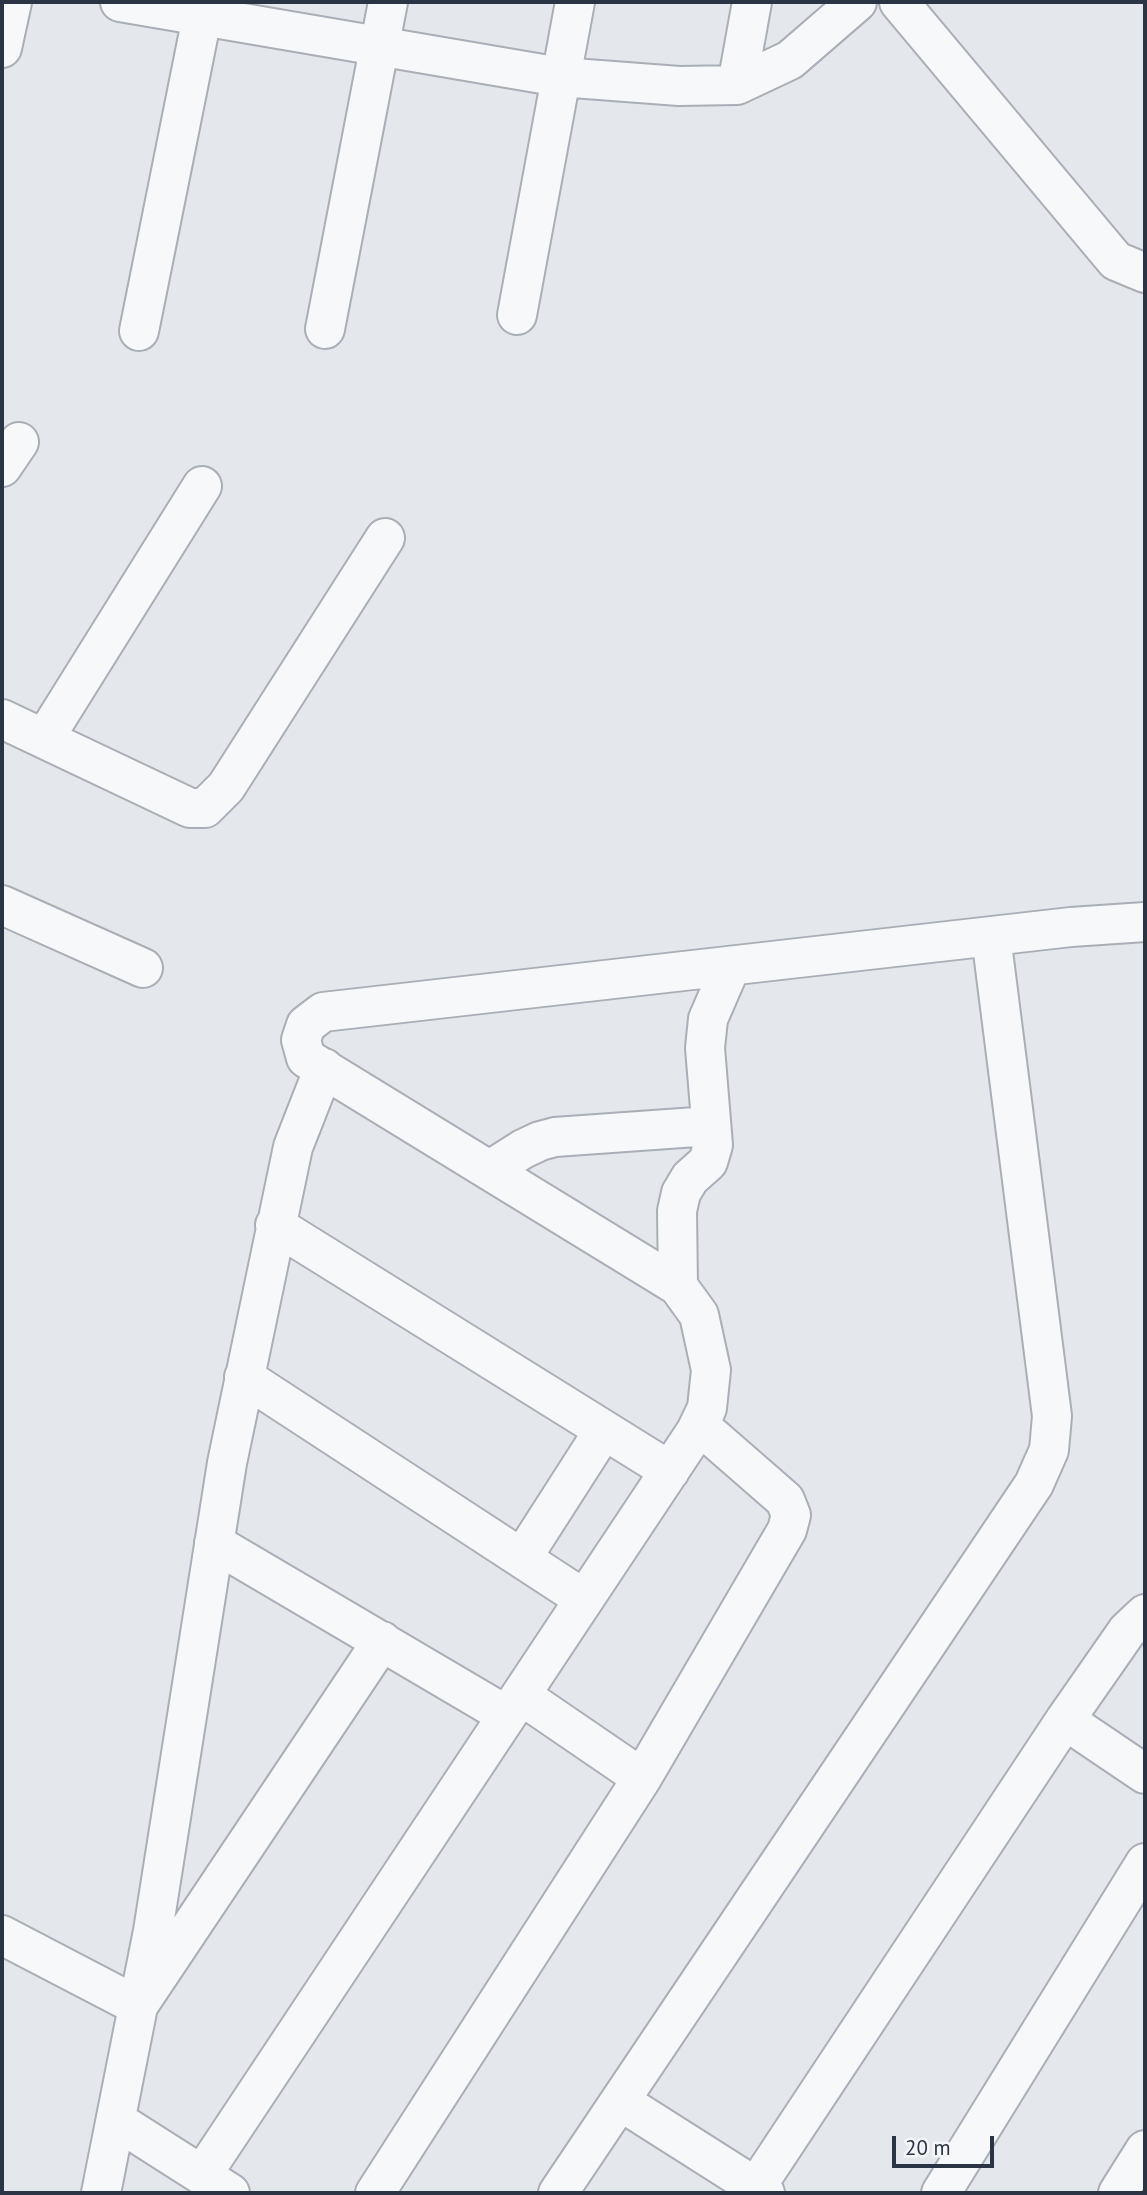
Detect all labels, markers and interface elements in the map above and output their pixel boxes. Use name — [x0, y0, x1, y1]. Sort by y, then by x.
scale bar — [895, 2122, 996, 2166]
text: 20 m — [905, 2134, 951, 2161]

